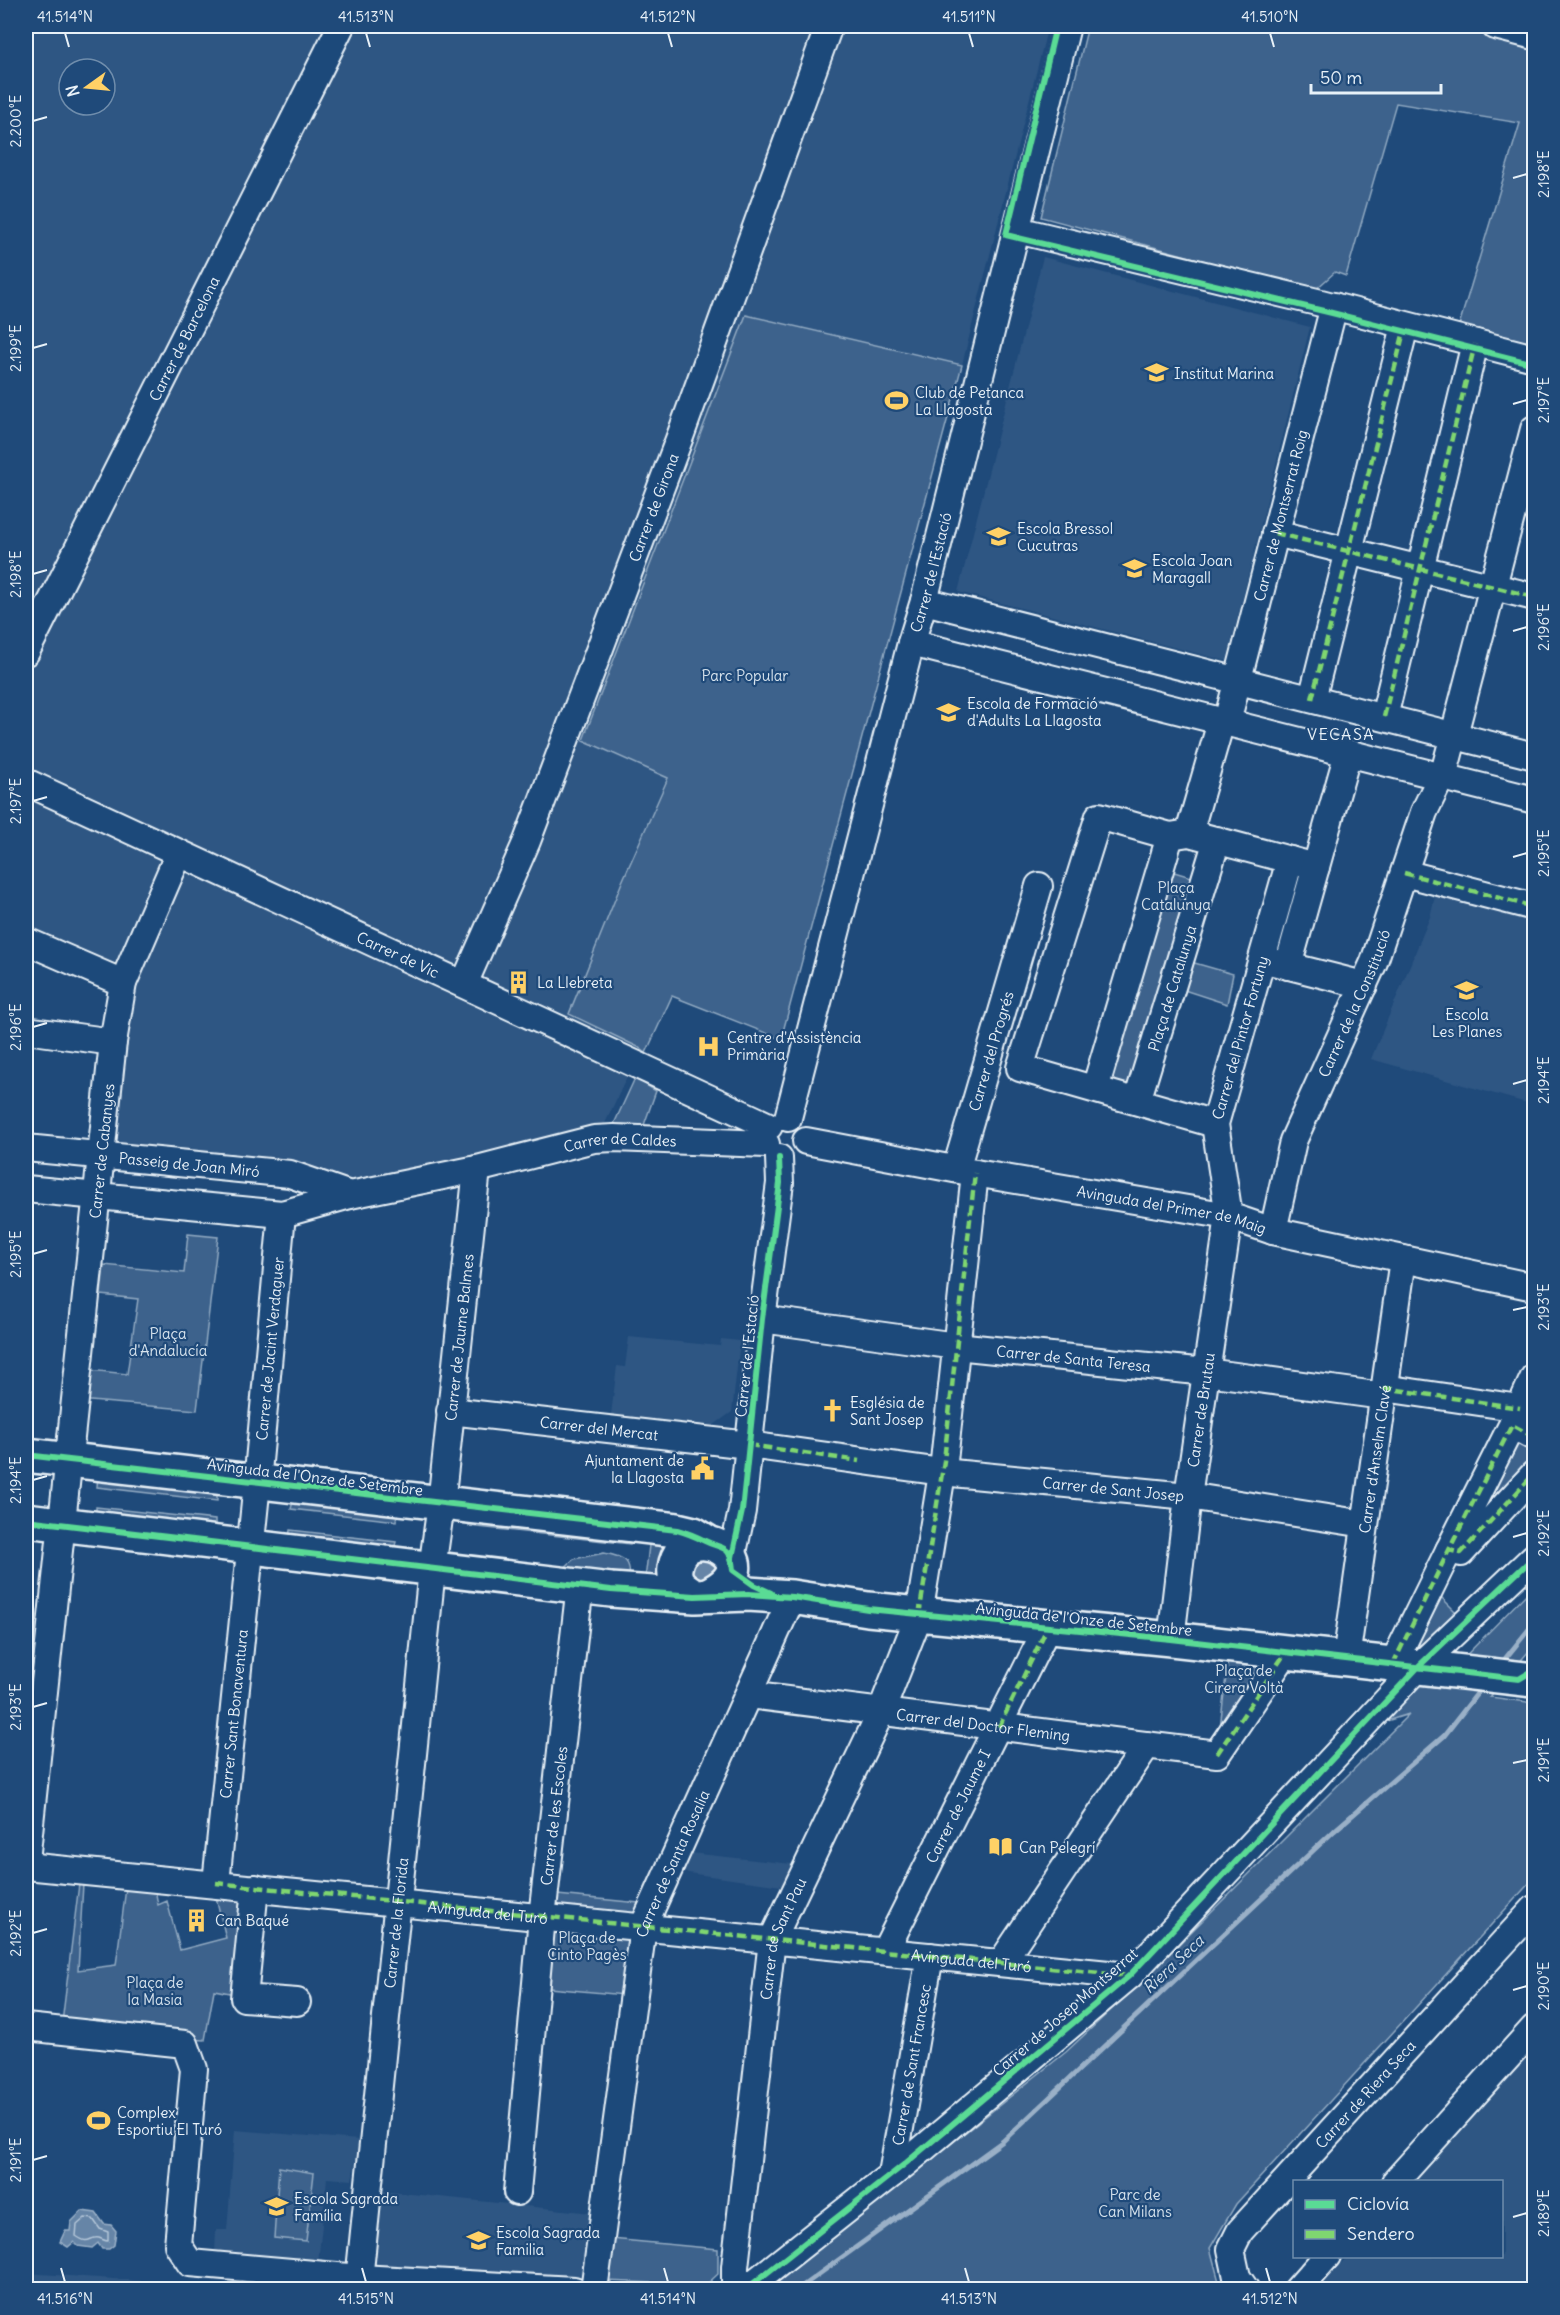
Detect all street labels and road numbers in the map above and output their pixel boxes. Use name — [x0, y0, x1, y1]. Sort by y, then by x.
street label: Carrer de Barcelona — [144, 272, 223, 404]
street label: Carrer de Montserrat Roig — [1249, 428, 1311, 603]
street label: Carrer de Girona — [624, 450, 683, 564]
street label: Carrer de l'Estació — [905, 510, 955, 635]
street label: Plaça de Catalunya — [1143, 922, 1200, 1054]
street label: Carrer de Vic — [354, 927, 443, 982]
street label: Carrer de la Constitució — [1314, 927, 1394, 1080]
street label: Carrer del Pintor Fortuny — [1207, 953, 1272, 1121]
street label: Carrer del Progrés — [964, 989, 1017, 1113]
street label: Carrer de Cabanyes — [85, 1082, 118, 1219]
street label: Carrer de Caldes — [561, 1128, 677, 1156]
street label: Passeig de Joan Miró — [118, 1148, 261, 1180]
street label: Avinguda del Primer de Maig — [1075, 1181, 1269, 1238]
street label: Carrer de Jaume Balmes — [440, 1253, 477, 1422]
street label: Carrer de Jacint Verdaguer — [252, 1256, 287, 1441]
street label: Carrer de l'Estació — [731, 1294, 763, 1418]
street label: Carrer de Santa Teresa — [995, 1341, 1152, 1376]
street label: Carrer de Brutau — [1183, 1351, 1218, 1468]
street label: Carrer d'Anselm Clavé — [1355, 1384, 1394, 1534]
street label: Carrer del Mercat — [539, 1412, 659, 1444]
street label: Avinguda de l'Onze de Setembre — [206, 1454, 424, 1500]
street label: Carrer de Sant Josep — [1042, 1472, 1185, 1505]
street label: Avinguda de l'Onze de Setembre — [975, 1598, 1193, 1640]
street label: Carrer Sant Bonaventura — [215, 1628, 251, 1799]
street label: Carrer del Doctor Fleming — [895, 1704, 1071, 1745]
street label: Carrer de les Escoles — [536, 1745, 571, 1886]
street label: Carrer de Jaume I — [921, 1746, 994, 1866]
street label: Carrer de Santa Rosalia — [632, 1786, 713, 1938]
street label: Carrer de la Florida — [380, 1856, 412, 1989]
street label: Carrer de Sant Pau — [756, 1874, 810, 2001]
street label: Avinguda del Turó — [427, 1897, 549, 1927]
street label: Carrer de Josep Montserrat — [989, 1944, 1141, 2080]
street label: Avinguda del Turó — [910, 1945, 1032, 1976]
street label: Carrer de Sant Francesc — [888, 1982, 935, 2147]
street label: Carrer de Riera Seca — [1311, 2036, 1420, 2152]

